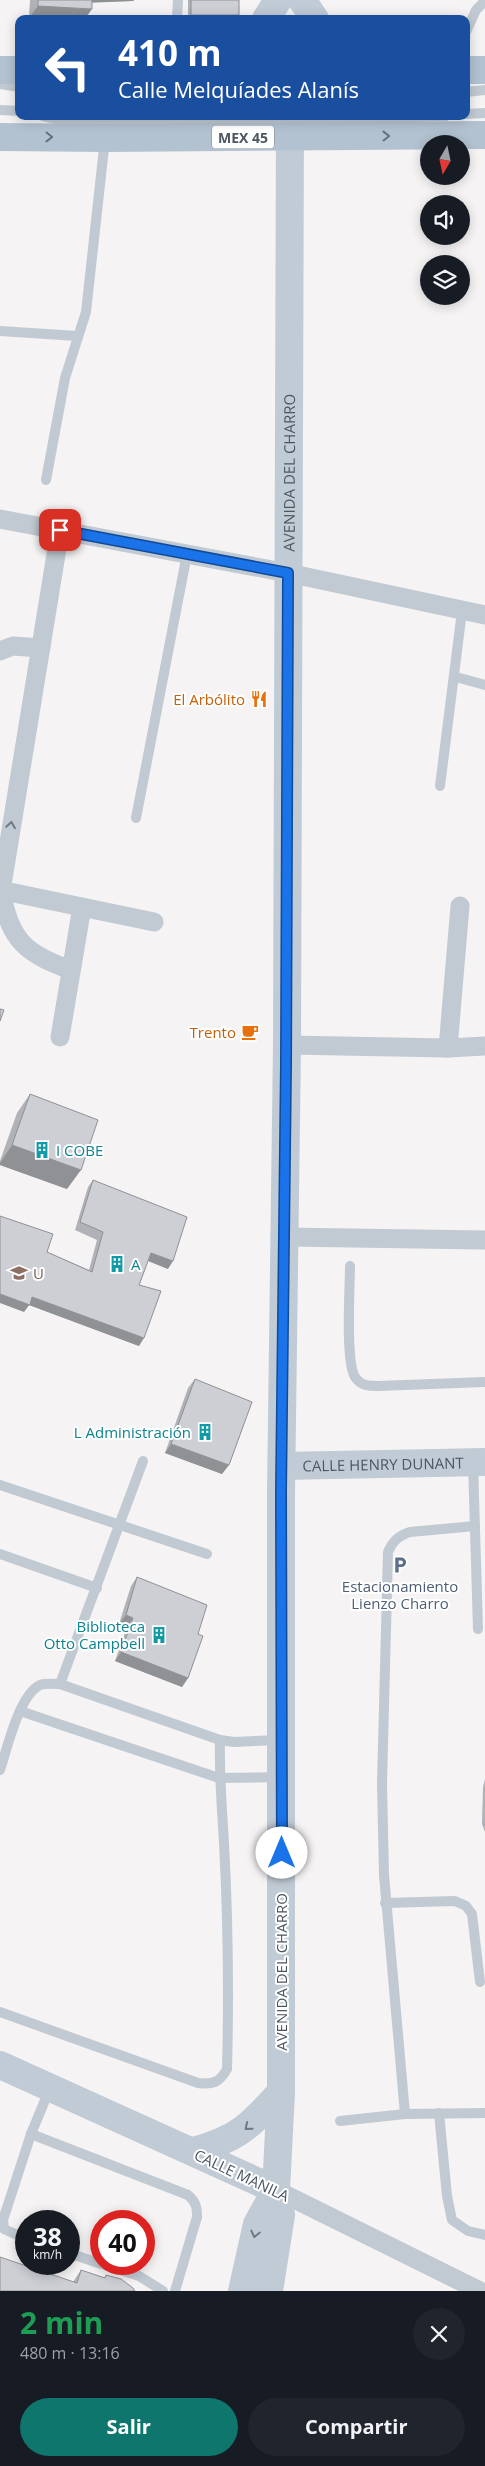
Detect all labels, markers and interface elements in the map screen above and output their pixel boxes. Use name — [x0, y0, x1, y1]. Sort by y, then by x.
text: 410 m — [118, 29, 222, 76]
icon: left — [35, 35, 100, 100]
text: Calle Melquíades Alanís — [118, 74, 359, 104]
road number: MEX 45 — [212, 125, 274, 148]
one-way arrow — [382, 131, 390, 141]
one-way arrow — [45, 132, 53, 143]
north arrow — [420, 135, 470, 185]
map controls — [420, 135, 470, 305]
button: sound — [420, 195, 470, 245]
button: layers — [420, 255, 470, 305]
street label: AVENIDA DEL CHARRO — [279, 394, 299, 552]
pin — [39, 509, 81, 551]
icon: arrive — [46, 516, 74, 544]
place label: El Arbólito — [173, 689, 245, 709]
restaurant icon: El Arbólito — [249, 689, 269, 709]
one-way arrow — [5, 821, 16, 829]
place label: Trento — [190, 1022, 236, 1042]
cafe icon: Trento — [240, 1022, 260, 1042]
building icon: I COBE — [32, 1140, 52, 1160]
place label: I COBE — [56, 1140, 103, 1160]
building icon: A — [107, 1254, 127, 1274]
place label: A — [131, 1254, 141, 1274]
school or university icon: U — [9, 1263, 29, 1283]
place label: U — [33, 1263, 44, 1283]
place label: L Administración — [74, 1422, 191, 1442]
building icon: L Administración — [195, 1422, 215, 1442]
street label: CALLE HENRY DUNANT — [302, 1452, 465, 1476]
parking icon: Estacionamiento Lienzo Charro — [390, 1555, 410, 1575]
place label: Estacionamiento Lienzo Charro — [342, 1576, 458, 1613]
place label: Biblioteca Otto Campbell — [44, 1616, 145, 1653]
building icon: Biblioteca Otto Campbell — [149, 1625, 169, 1645]
position arrow — [255, 1826, 307, 1878]
street label: AVENIDA DEL CHARRO — [271, 1893, 291, 2051]
one-way arrow — [244, 2121, 253, 2130]
street label: CALLE MANILA — [191, 2144, 293, 2206]
speed limit sign: 40 — [90, 2210, 155, 2275]
text: 38 — [33, 2219, 62, 2253]
one-way arrow — [250, 2229, 261, 2238]
text: km/h — [33, 2246, 62, 2263]
text: 2 min — [20, 2302, 103, 2343]
button: close — [413, 2308, 465, 2360]
text: 480 m · 13:16 — [20, 2342, 120, 2364]
button: Salir — [20, 2398, 238, 2456]
button: Compartir — [248, 2398, 465, 2456]

